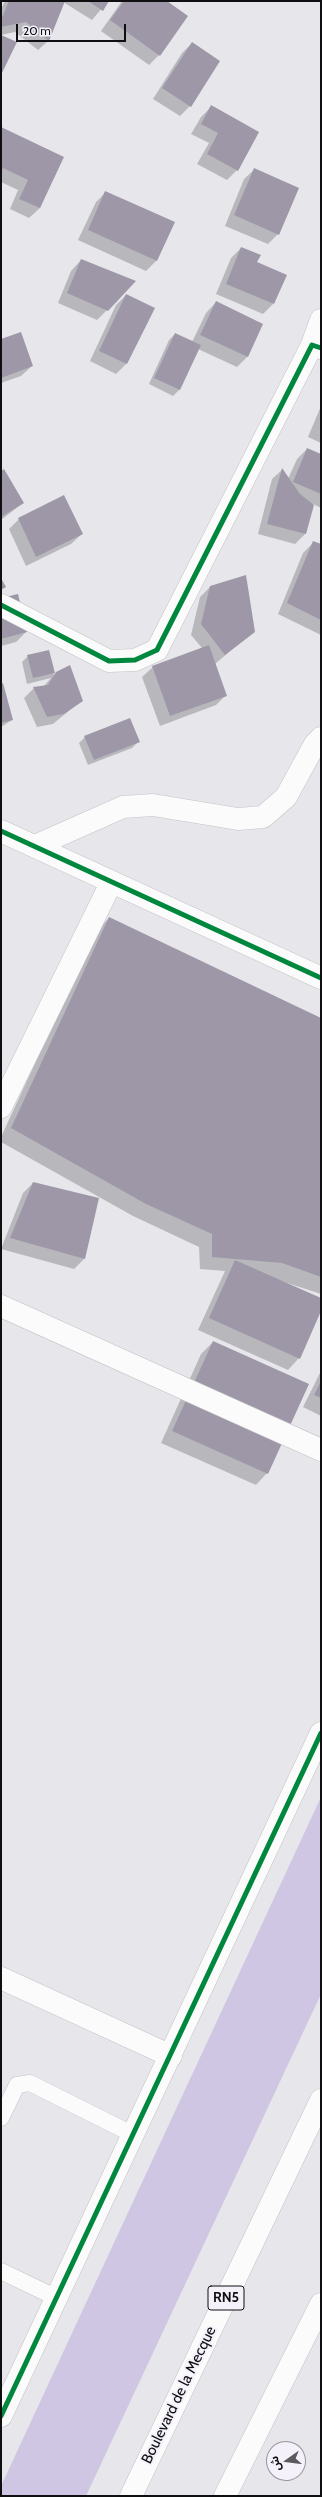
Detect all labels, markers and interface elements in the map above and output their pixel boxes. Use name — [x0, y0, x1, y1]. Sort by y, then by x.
scale bar — [18, 16, 128, 42]
text: 20 m — [23, 23, 51, 38]
road number: RN5 — [208, 2286, 244, 2310]
street label: Boulevard de la Mecque — [138, 2323, 220, 2467]
north arrow — [266, 2441, 306, 2481]
text: ش — [267, 2455, 284, 2473]

